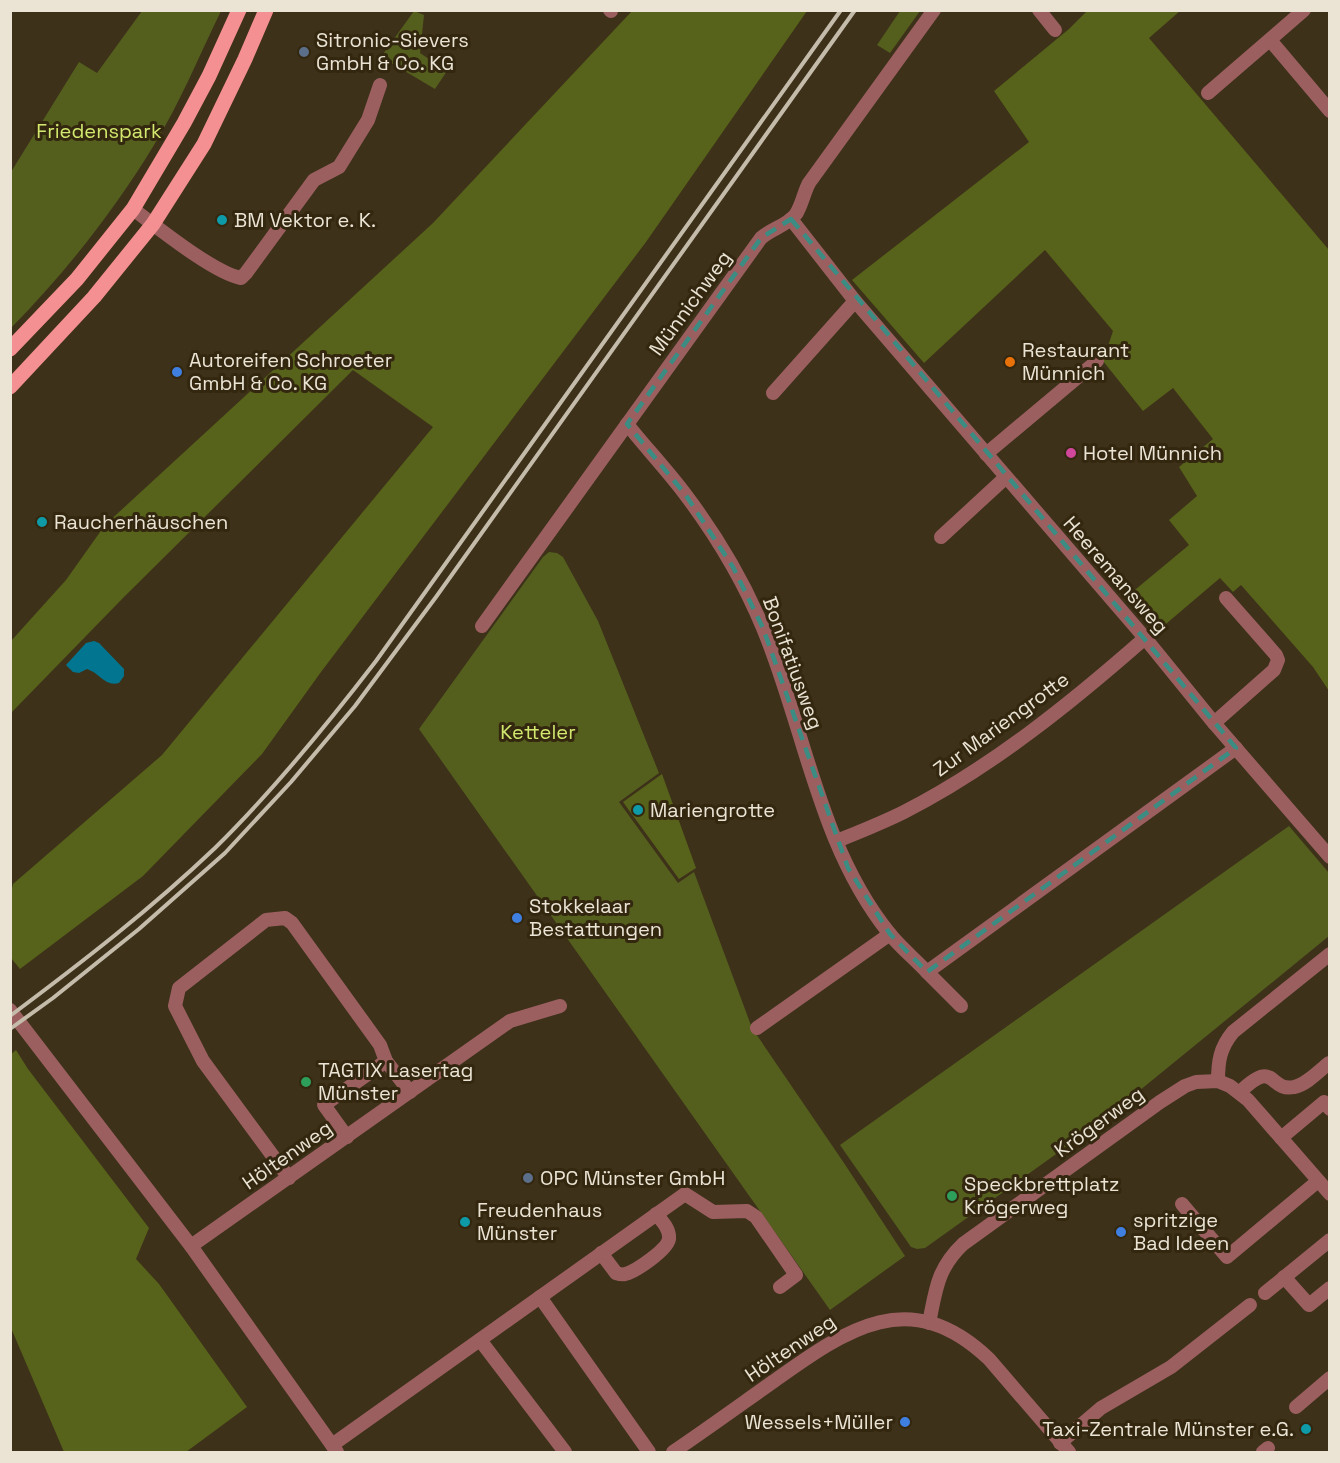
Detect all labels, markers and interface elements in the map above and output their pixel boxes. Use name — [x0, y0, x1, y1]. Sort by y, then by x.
place label: Sitronic-Sievers GmbH & Co. KG — [316, 27, 469, 76]
marker: Sitronic-Sievers GmbH & Co. KG — [297, 45, 311, 59]
park label: Friedenspark — [36, 118, 162, 144]
place label: BM Vektor e. K. — [234, 207, 376, 233]
marker: BM Vektor e. K. — [215, 213, 229, 227]
street label: Münnichweg — [643, 245, 737, 361]
place label: Restaurant Münnich — [1022, 337, 1129, 386]
place label: Autoreifen Schroeter GmbH & Co. KG — [189, 347, 392, 396]
marker: Restaurant Münnich — [1003, 355, 1017, 369]
marker: Autoreifen Schroeter GmbH & Co. KG — [170, 365, 184, 379]
place label: Hotel Münnich — [1083, 440, 1222, 466]
marker: Hotel Münnich — [1064, 446, 1078, 460]
place label: Raucherhäuschen — [54, 509, 228, 535]
street label: Heeremansweg — [1058, 511, 1174, 639]
marker: Raucherhäuschen — [35, 515, 49, 529]
street label: Bonifatiusweg — [757, 593, 829, 733]
street label: Zur Mariengrotte — [928, 666, 1074, 782]
park label: Ketteler — [500, 719, 576, 745]
place label: Mariengrotte — [650, 797, 775, 823]
marker: Mariengrotte — [631, 803, 645, 817]
place label: Stokkelaar Bestattungen — [529, 893, 662, 942]
marker: Stokkelaar Bestattungen — [510, 911, 524, 925]
place label: TAGTIX Lasertag Münster — [318, 1057, 473, 1106]
marker: TAGTIX Lasertag Münster — [299, 1075, 313, 1089]
street label: Krögerweg — [1049, 1081, 1149, 1163]
street label: Höltenweg — [237, 1115, 337, 1195]
place label: OPC Münster GmbH — [540, 1165, 725, 1191]
marker: OPC Münster GmbH — [521, 1171, 535, 1185]
place label: Speckbrettplatz Krögerweg — [964, 1171, 1120, 1220]
marker: Speckbrettplatz Krögerweg — [945, 1189, 959, 1203]
place label: Freudenhaus Münster — [477, 1197, 602, 1246]
place label: spritzige Bad Ideen — [1133, 1207, 1229, 1256]
marker: Freudenhaus Münster — [458, 1215, 472, 1229]
marker: spritzige Bad Ideen — [1114, 1225, 1128, 1239]
street label: Höltenweg — [740, 1308, 840, 1388]
place label: Wessels+Müller — [744, 1409, 893, 1435]
marker: Wessels+Müller — [898, 1415, 912, 1429]
place label: Taxi-Zentrale Münster e.G. — [1042, 1416, 1294, 1442]
marker: Taxi-Zentrale Münster e.G. — [1299, 1422, 1313, 1436]

